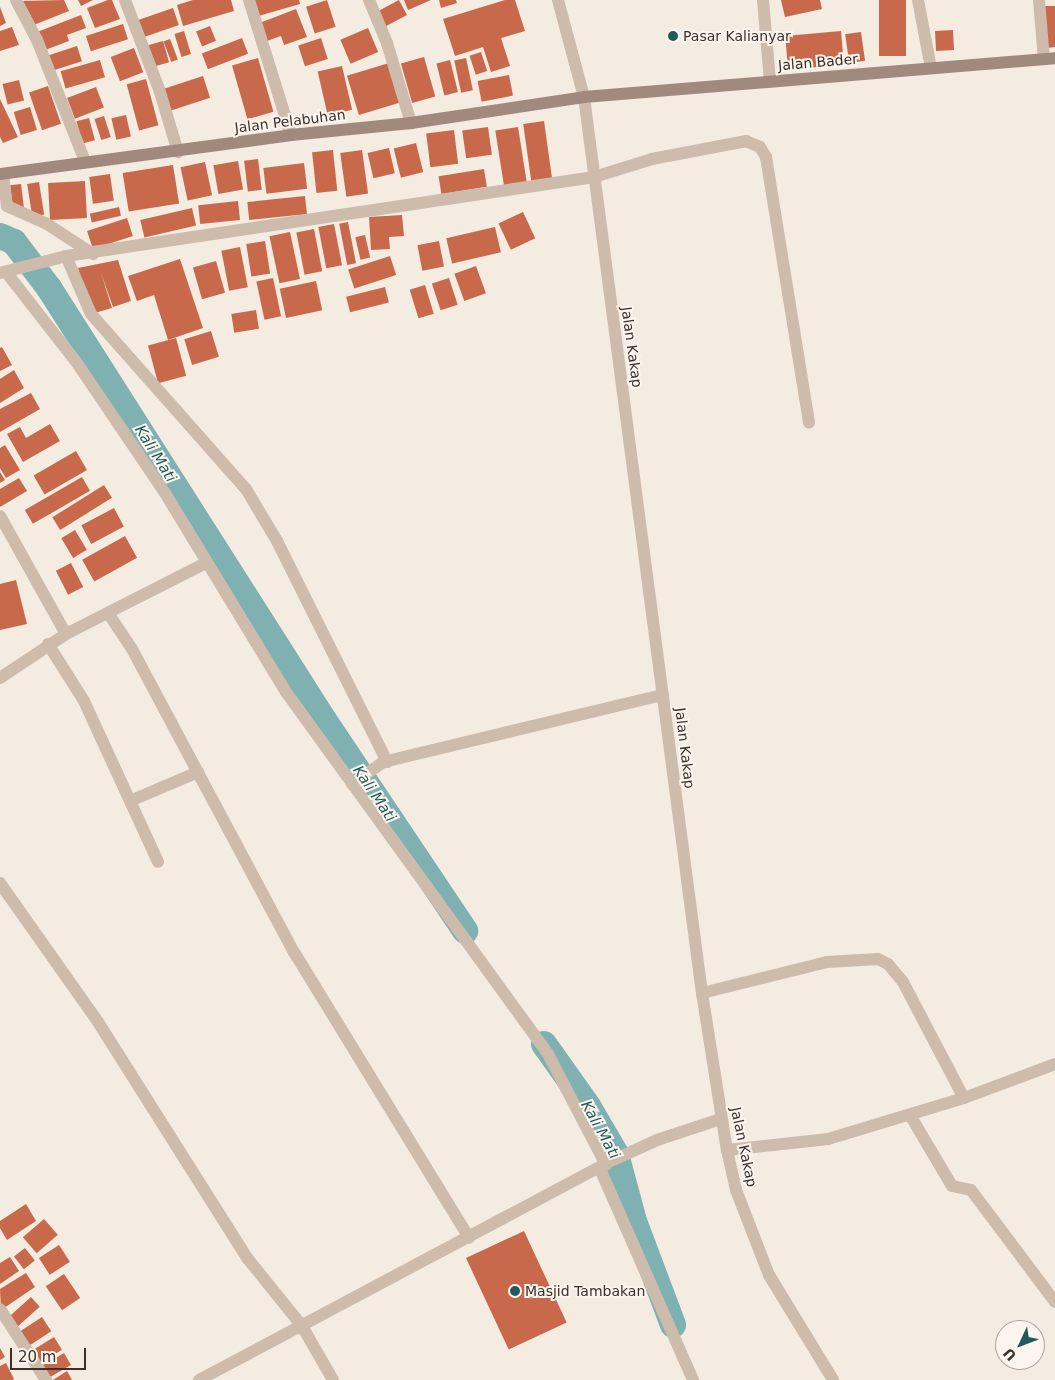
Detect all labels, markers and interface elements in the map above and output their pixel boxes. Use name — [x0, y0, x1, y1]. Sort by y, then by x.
place label: Pasar Kalianyar — [683, 28, 791, 44]
marker: Pasar Kalianyar — [667, 30, 679, 42]
street label: Jalan Bader — [777, 50, 859, 74]
street label: Jalan Pelabuhan — [234, 106, 346, 136]
street label: Jalan Kakap — [618, 306, 646, 388]
water label: Kali Mati — [130, 422, 180, 486]
street label: Jalan Kakap — [672, 707, 698, 789]
water label: Kali Mati — [349, 763, 399, 825]
water label: Kali Mati — [577, 1098, 623, 1162]
street label: Jalan Kakap — [727, 1105, 761, 1189]
place label: Masjid Tambakan — [525, 1283, 645, 1299]
marker: Masjid Tambakan — [509, 1285, 521, 1297]
north arrow — [995, 1320, 1045, 1370]
scale bar — [12, 1338, 89, 1370]
text: U — [1000, 1345, 1019, 1364]
text: 20 m — [18, 1348, 56, 1366]

